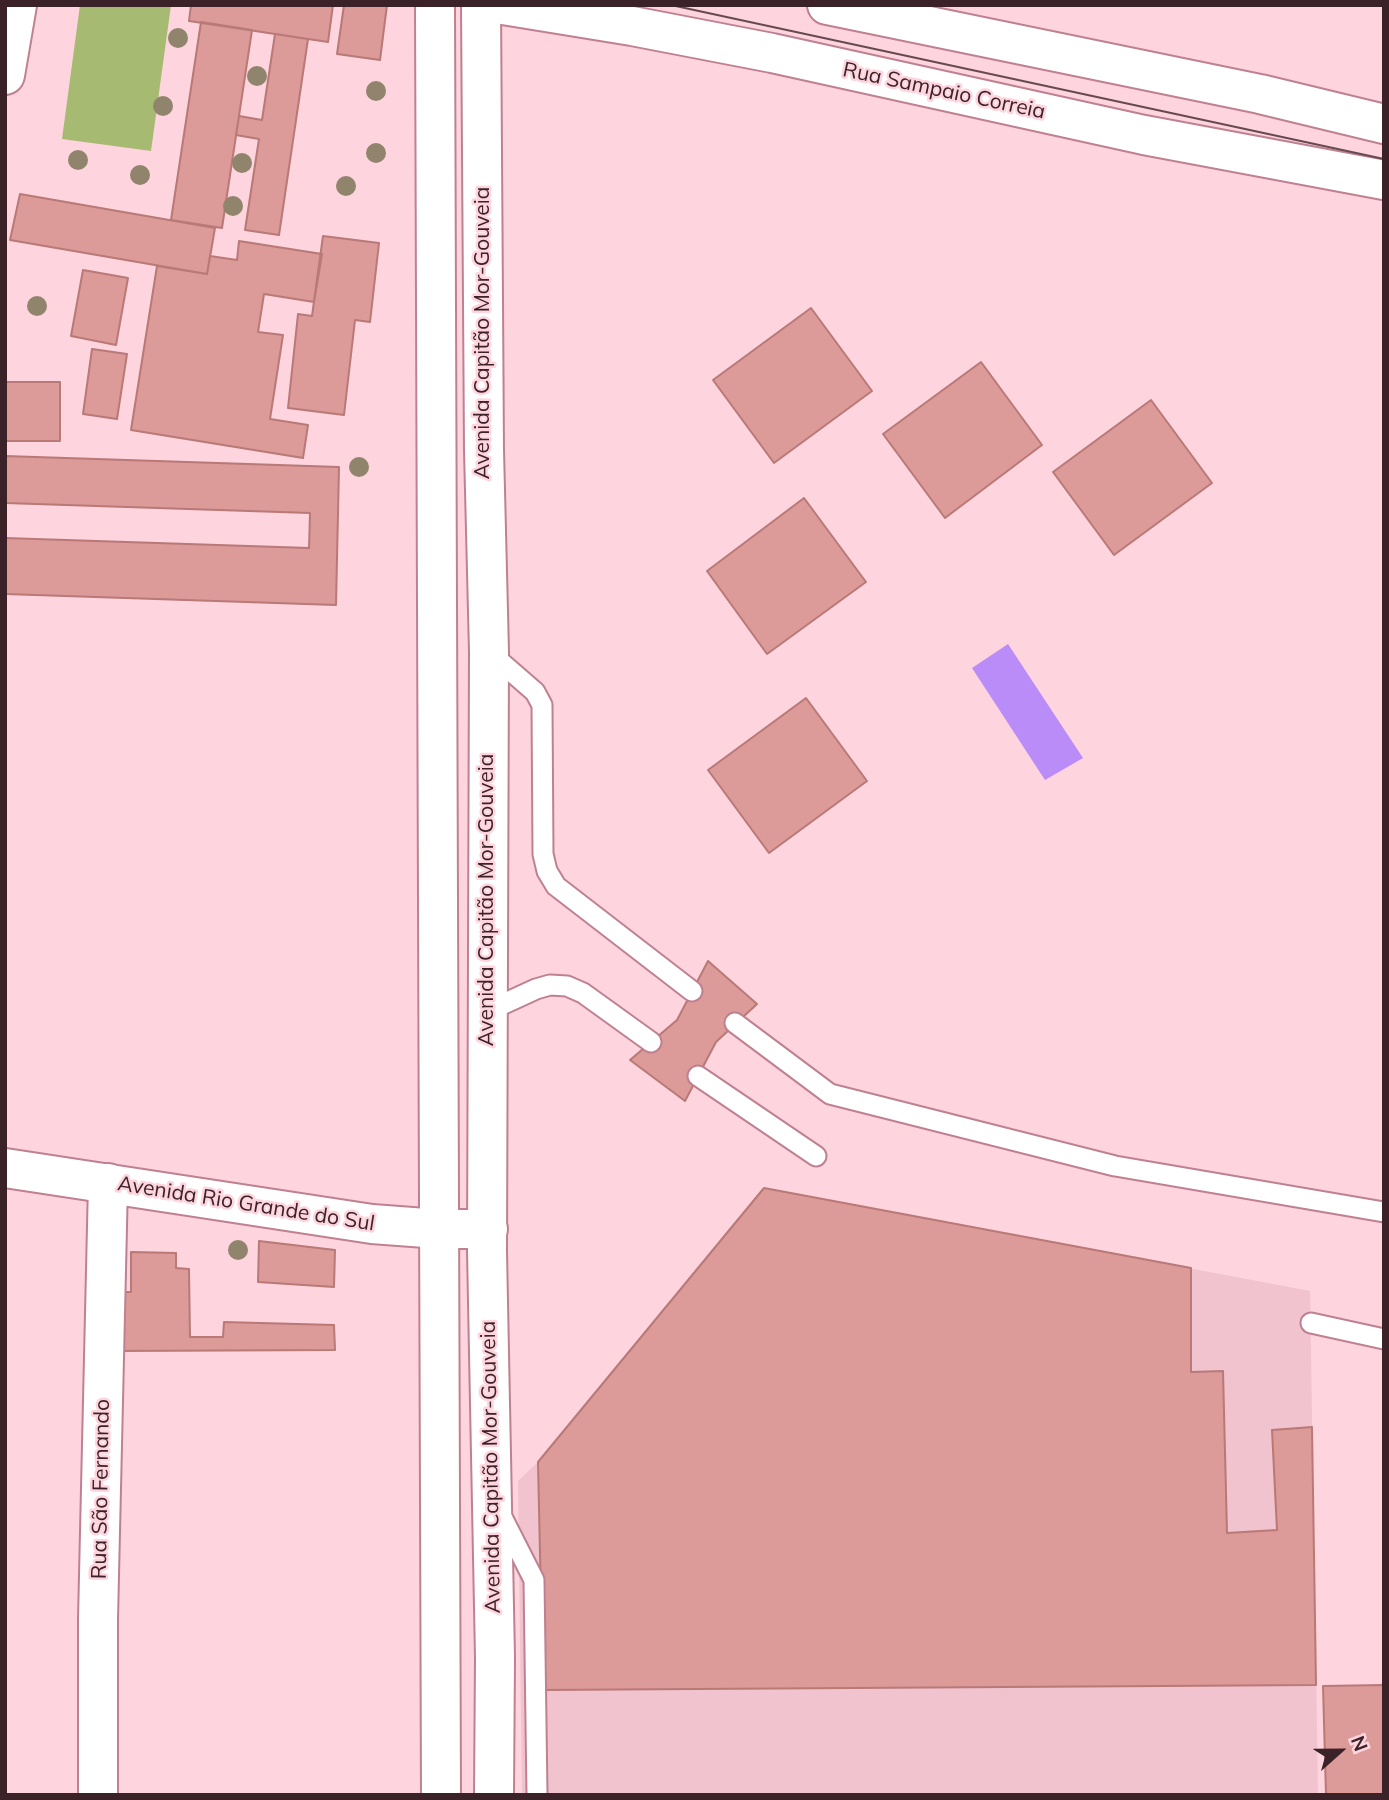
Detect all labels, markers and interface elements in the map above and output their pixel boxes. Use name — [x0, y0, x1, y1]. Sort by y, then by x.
street label: Rua Sampaio Correia — [840, 57, 1048, 125]
street label: Avenida Capitão Mor-Gouveia — [470, 187, 496, 479]
street label: Avenida Capitão Mor-Gouveia — [474, 754, 500, 1046]
street label: Avenida Rio Grande do Sul — [116, 1171, 376, 1237]
street label: Avenida Capitão Mor-Gouveia — [476, 1321, 506, 1613]
street label: Rua São Fernando — [87, 1399, 115, 1579]
north arrow — [1305, 1716, 1375, 1786]
text: N — [1346, 1732, 1373, 1754]

